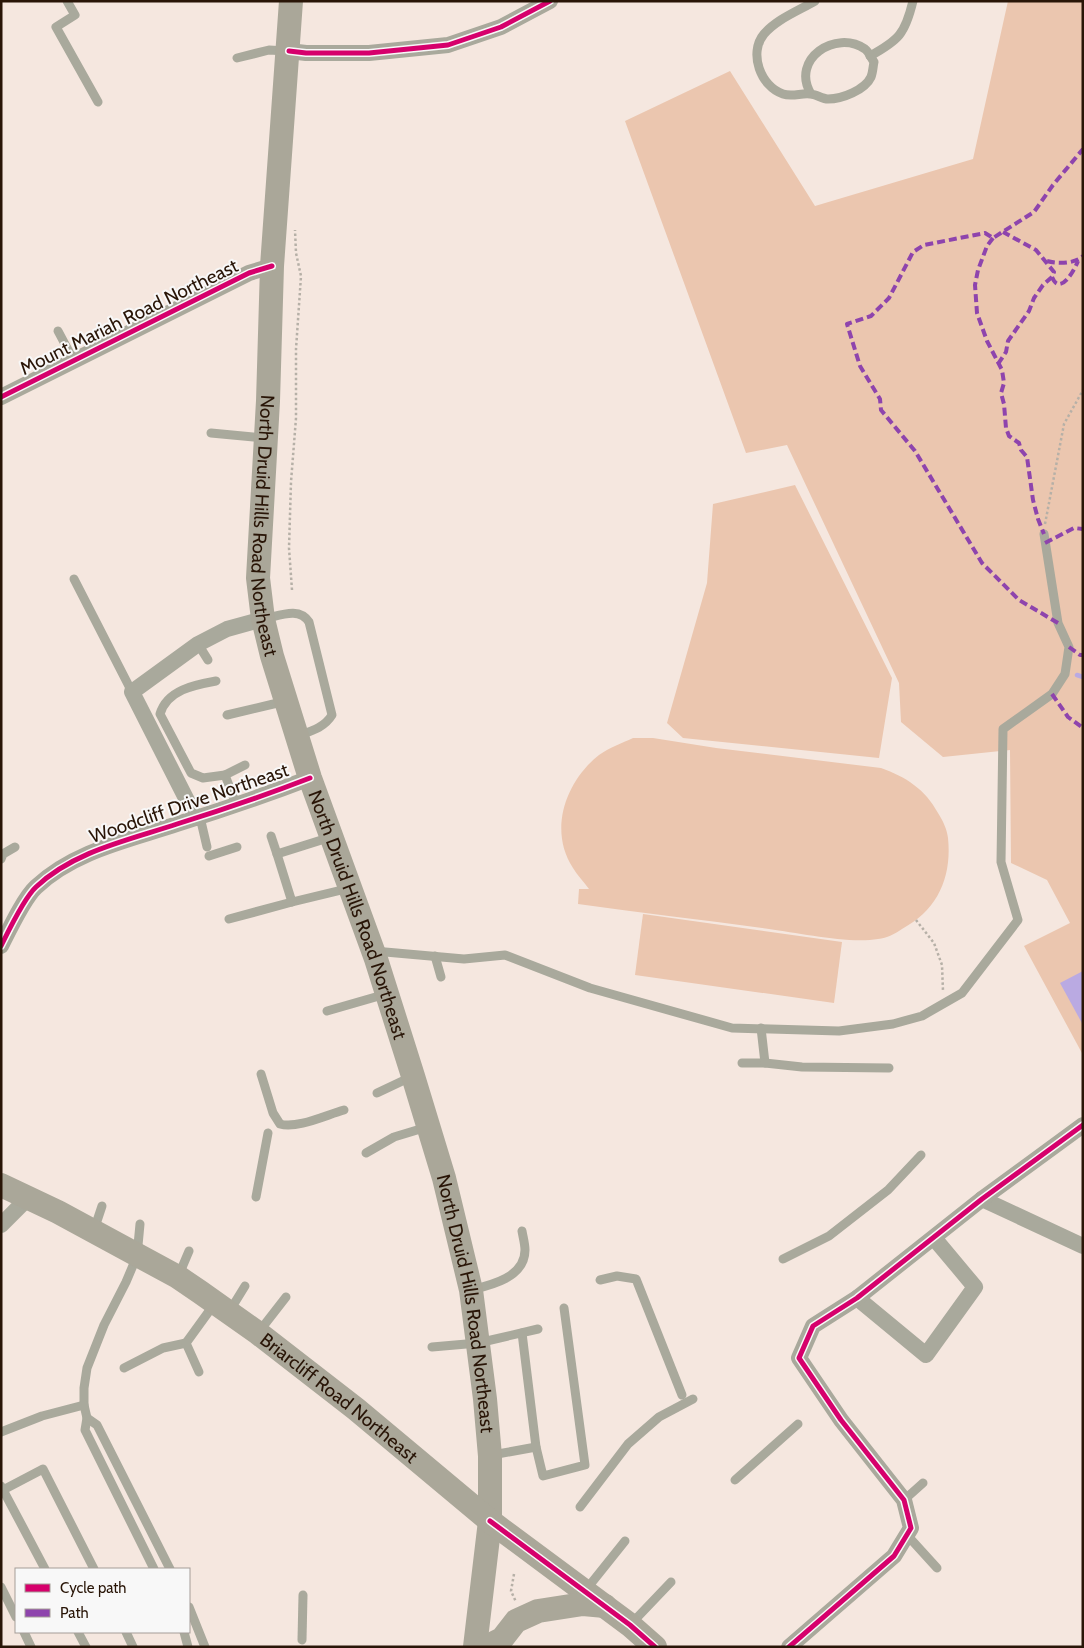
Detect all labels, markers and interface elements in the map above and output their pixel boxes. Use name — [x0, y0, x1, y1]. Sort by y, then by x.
street label: Mount Mariah Road Northeast — [16, 254, 242, 380]
street label: North Druid Hills Road Northeast — [247, 394, 283, 659]
street label: Woodcliff Drive Northeast — [86, 758, 292, 848]
street label: North Druid Hills Road Northeast — [304, 787, 412, 1043]
street label: North Druid Hills Road Northeast — [432, 1172, 499, 1434]
street label: Briarcliff Road Northeast — [256, 1328, 423, 1468]
legend — [15, 1568, 190, 1633]
text: Cycle path — [60, 1579, 126, 1597]
text: Path — [60, 1604, 89, 1622]

